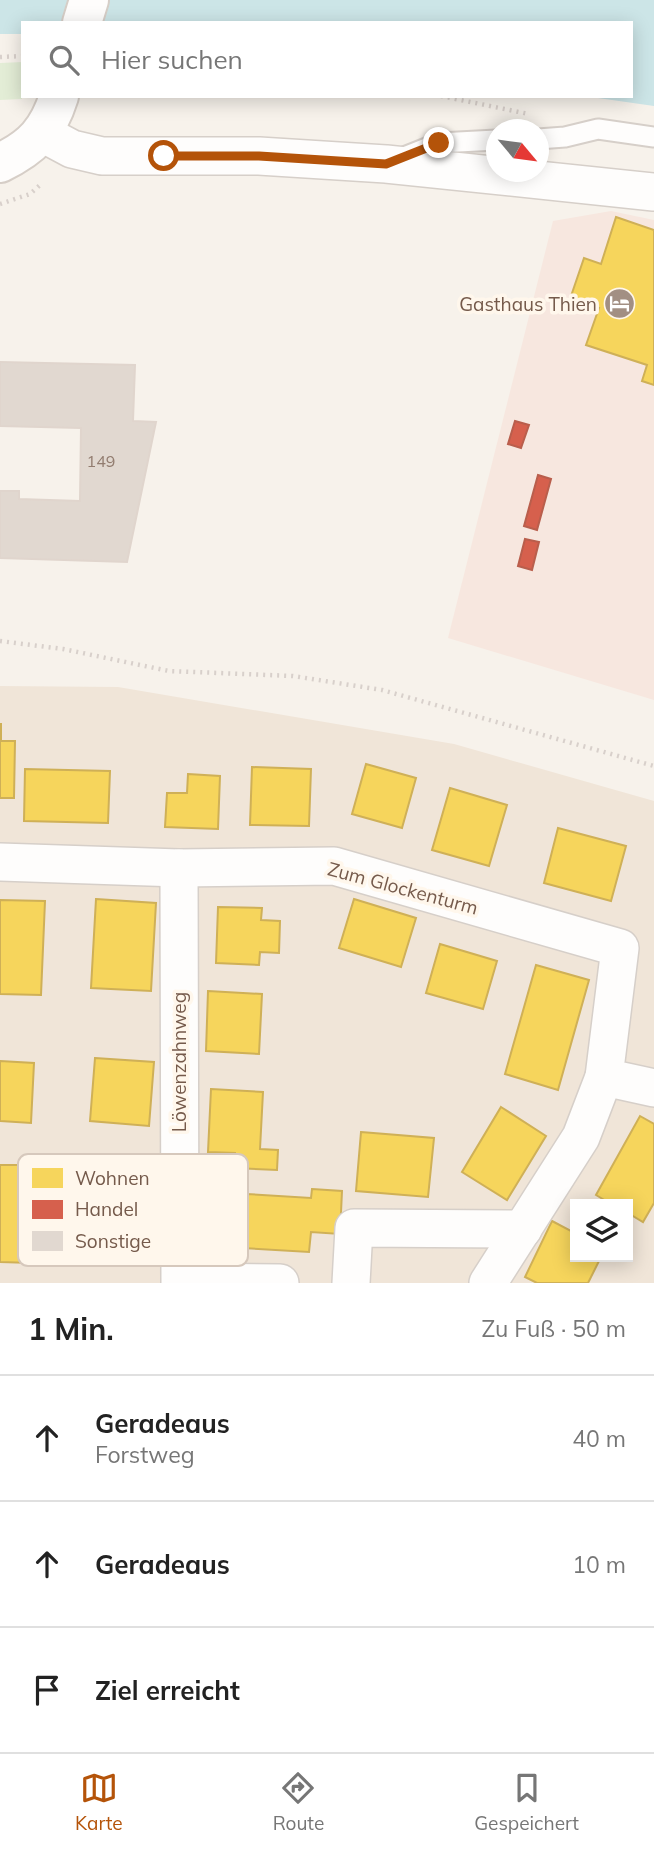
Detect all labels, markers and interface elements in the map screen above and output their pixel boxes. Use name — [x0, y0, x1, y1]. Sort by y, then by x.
search box — [21, 21, 633, 98]
icon: search — [45, 41, 83, 79]
text: Hier suchen — [101, 43, 243, 76]
north arrow — [486, 119, 549, 182]
route end — [423, 127, 454, 158]
route start — [148, 140, 179, 171]
hotel icon: Gasthaus Thien — [603, 287, 637, 321]
place label: Gasthaus Thien — [459, 292, 597, 316]
house number: 149 — [87, 451, 115, 471]
street label: Zum Glockenturm — [325, 856, 481, 920]
street label: Löwenzahnweg — [167, 992, 191, 1132]
legend — [18, 1154, 248, 1266]
text: Wohnen — [75, 1166, 150, 1190]
text: Handel — [75, 1197, 138, 1221]
map controls — [570, 1199, 633, 1262]
button: layers — [570, 1199, 633, 1262]
text: Sonstige — [75, 1229, 151, 1253]
text: 1 Min. — [28, 1310, 114, 1348]
text: Zu Fuß · 50 m — [482, 1314, 626, 1343]
text: Geradeaus — [95, 1407, 230, 1440]
icon: ahead — [28, 1419, 66, 1457]
text: 40 m — [572, 1424, 626, 1453]
text: Forstweg — [95, 1440, 195, 1469]
icon: ahead — [28, 1545, 66, 1583]
text: Geradeaus — [95, 1548, 230, 1581]
text: 10 m — [572, 1550, 626, 1579]
icon: arrive — [28, 1671, 66, 1709]
text: Ziel erreicht — [95, 1674, 240, 1707]
tab: Karte — [75, 1769, 123, 1835]
tab: Route — [273, 1769, 324, 1835]
tab: Gespeichert — [474, 1769, 579, 1835]

